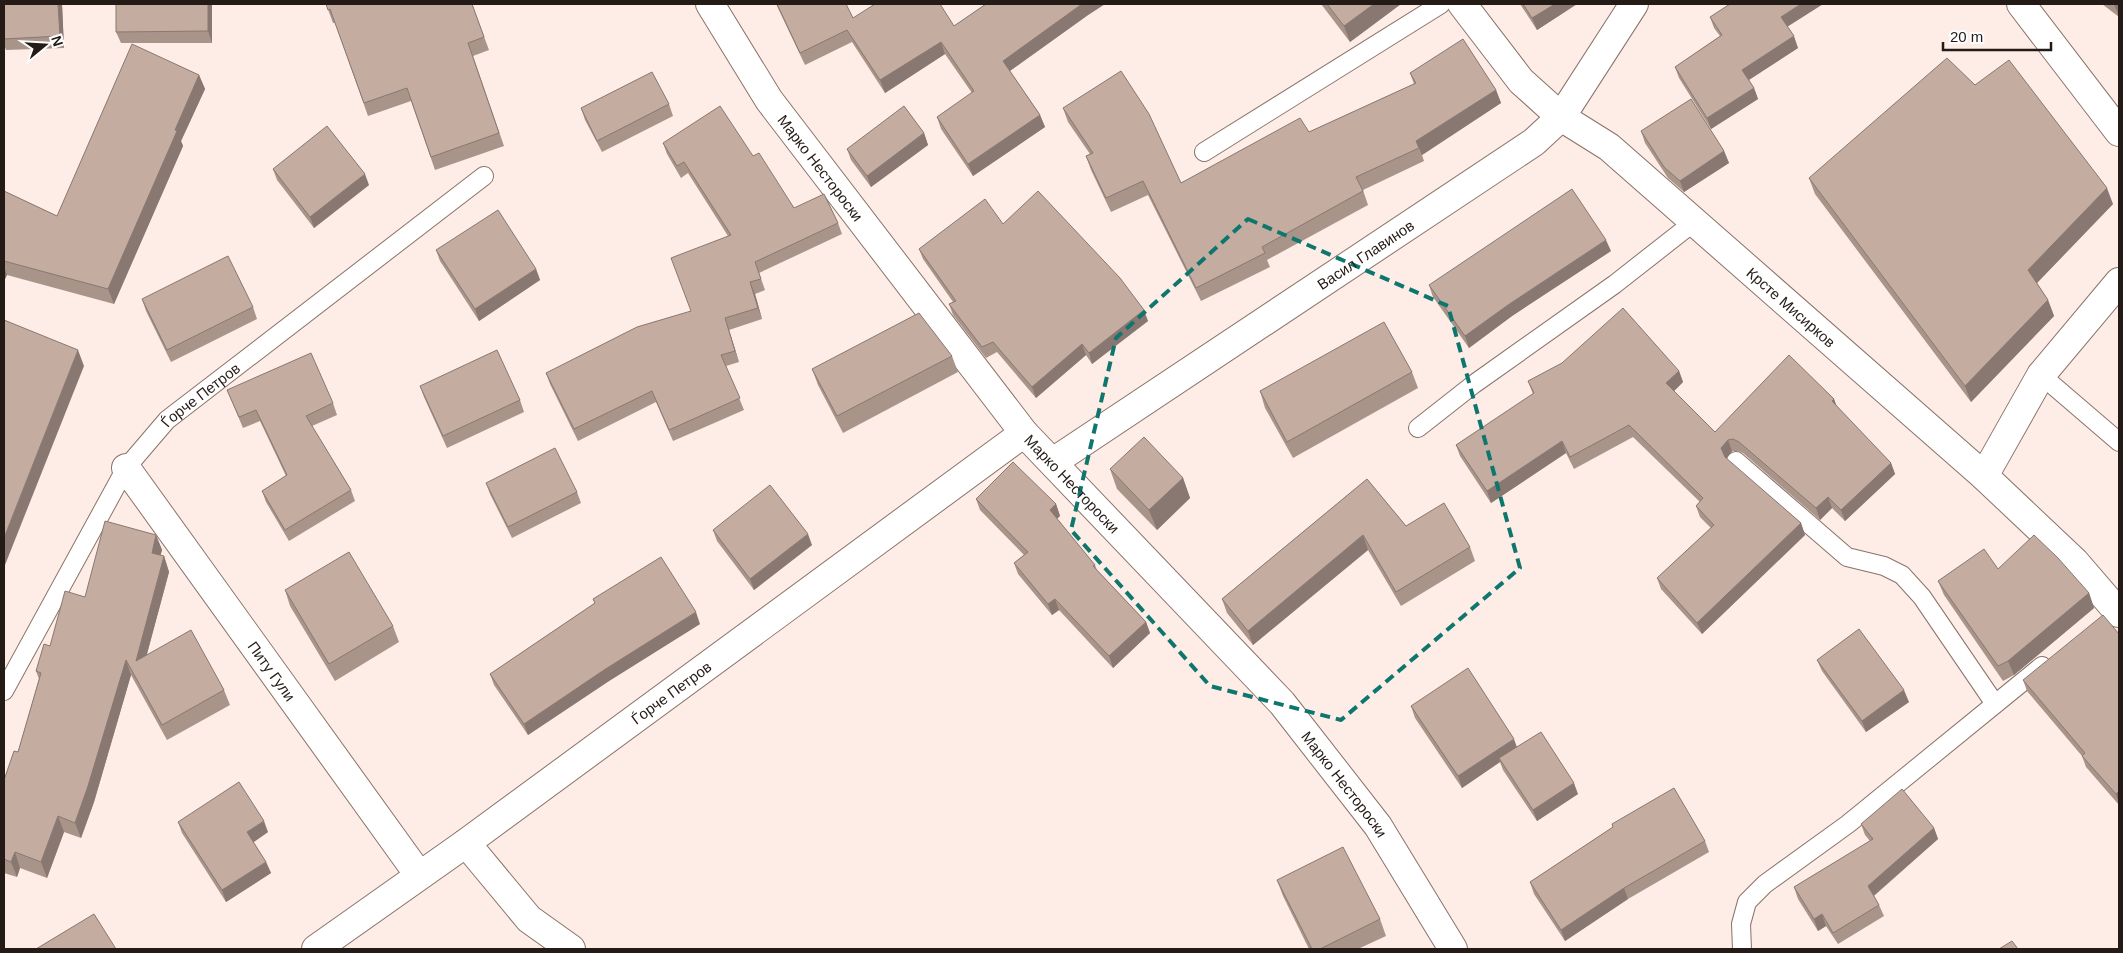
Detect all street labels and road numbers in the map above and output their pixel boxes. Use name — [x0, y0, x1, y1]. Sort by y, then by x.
street label: Марко Нестороски — [775, 111, 867, 224]
street label: Васил Главинов — [1314, 216, 1417, 293]
street label: Крсте Мисирков — [1744, 264, 1839, 350]
street label: Ѓорче Петров — [157, 359, 243, 430]
street label: Марко Нестороски — [1021, 431, 1123, 536]
street label: Питу Гули — [245, 638, 299, 704]
street label: Ѓорче Петров — [628, 657, 714, 727]
street label: Марко Нестороски — [1298, 727, 1391, 840]

